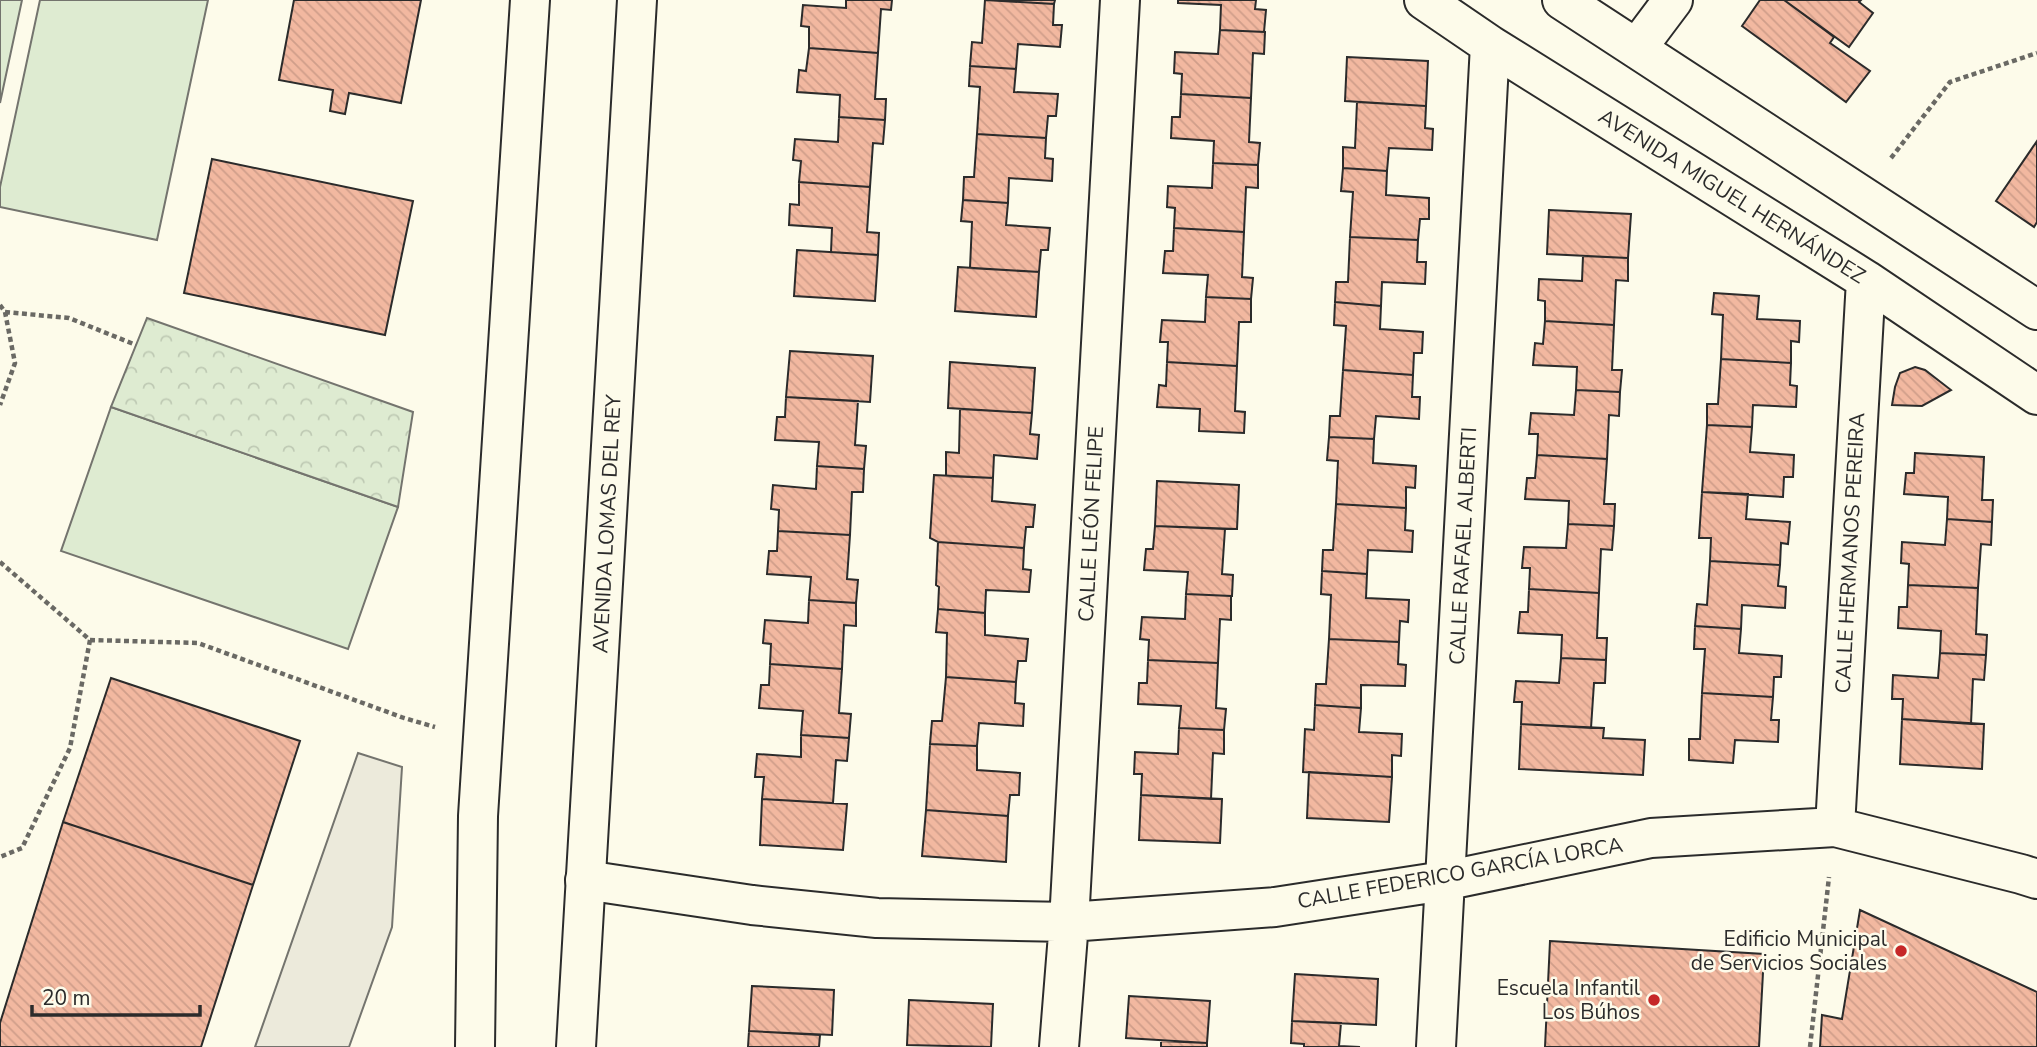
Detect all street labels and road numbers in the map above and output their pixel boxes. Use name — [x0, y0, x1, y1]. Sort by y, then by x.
street label: AVENIDA MIGUEL HERNÁNDEZ — [1593, 102, 1871, 290]
street label: AVENIDA LOMAS DEL REY — [586, 393, 628, 654]
street label: CALLE HERMANOS PEREIRA — [1829, 412, 1871, 694]
street label: CALLE LEÓN FELIPE — [1072, 425, 1110, 623]
street label: CALLE RAFAEL ALBERTI — [1443, 426, 1483, 666]
street label: CALLE FEDERICO GARCÍA LORCA — [1295, 831, 1625, 915]

